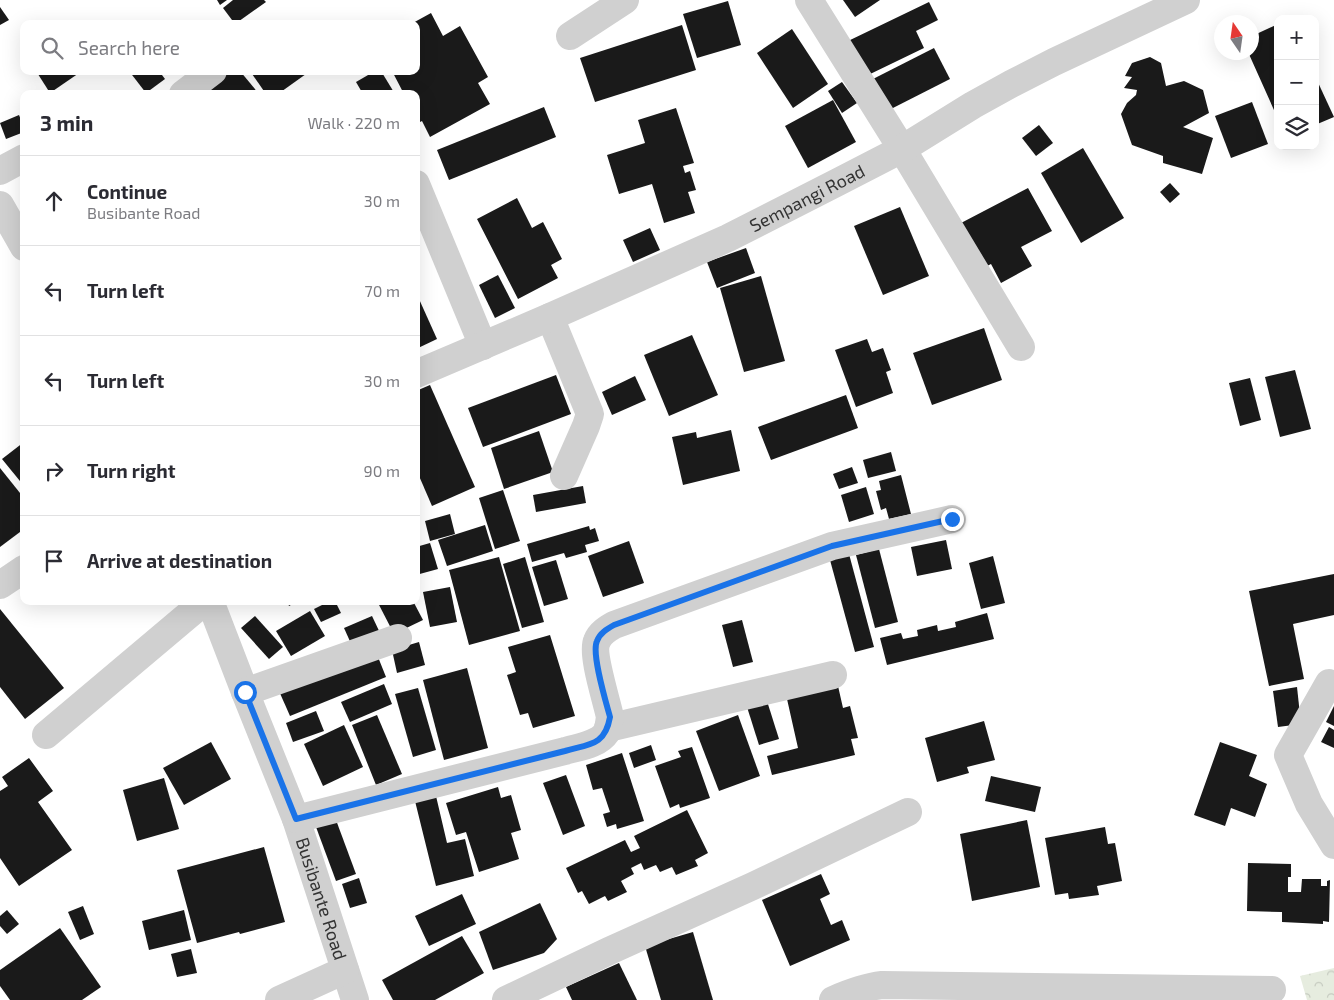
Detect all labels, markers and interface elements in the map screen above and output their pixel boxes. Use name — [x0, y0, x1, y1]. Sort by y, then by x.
north arrow — [1214, 15, 1259, 60]
map controls — [1274, 15, 1319, 150]
button: + — [1274, 15, 1319, 60]
search box — [20, 20, 420, 75]
icon: search — [38, 34, 66, 62]
text: Search here — [78, 36, 180, 59]
button: − — [1274, 60, 1319, 105]
button: layers — [1274, 105, 1319, 150]
text: 3 min — [40, 110, 93, 135]
text: Walk · 220 m — [307, 113, 400, 132]
street label: Sempangi Road — [746, 159, 868, 236]
text: Continue — [87, 180, 167, 203]
icon: ahead — [40, 187, 68, 215]
text: 30 m — [364, 191, 400, 210]
text: Busibante Road — [87, 203, 200, 222]
icon: left — [40, 277, 68, 305]
text: Turn left — [87, 279, 164, 302]
text: 70 m — [365, 281, 400, 300]
icon: left — [40, 367, 68, 395]
text: Turn left — [87, 369, 164, 392]
text: 30 m — [364, 371, 400, 390]
icon: right — [40, 457, 68, 485]
text: Turn right — [87, 459, 175, 482]
text: 90 m — [364, 461, 400, 480]
route end — [941, 508, 964, 531]
icon: arrive — [40, 547, 68, 575]
text: Arrive at destination — [87, 549, 272, 572]
route start — [234, 681, 257, 704]
street label: Busibante Road — [292, 834, 352, 963]

